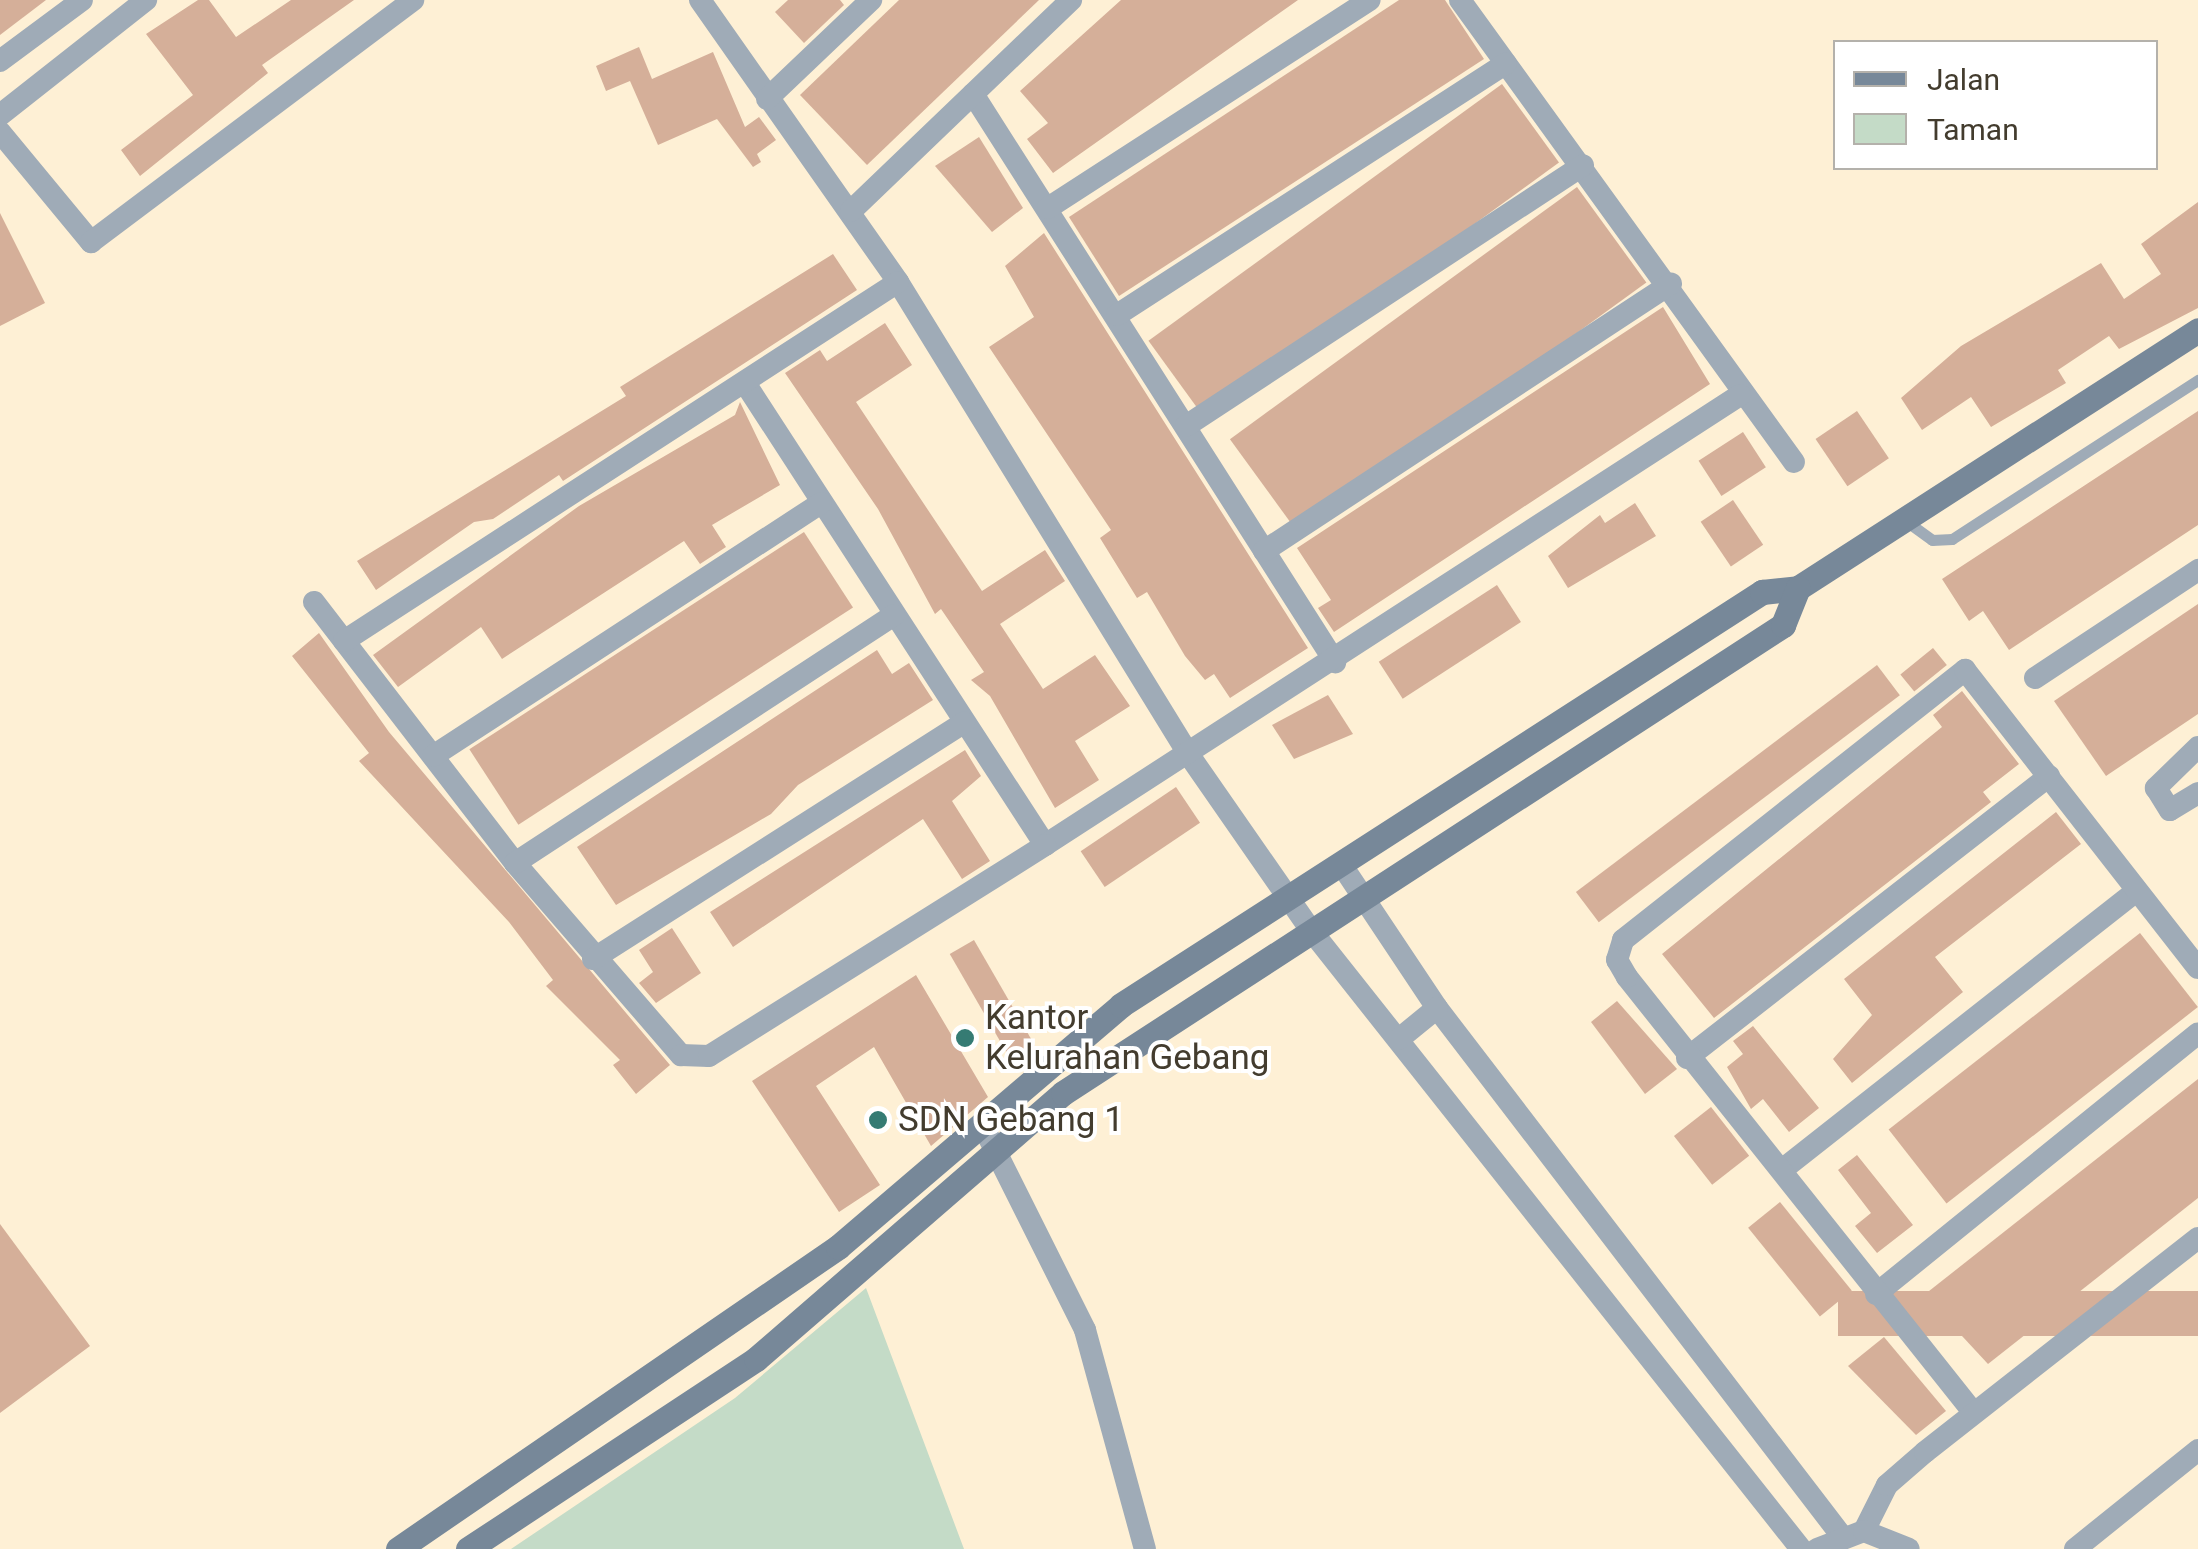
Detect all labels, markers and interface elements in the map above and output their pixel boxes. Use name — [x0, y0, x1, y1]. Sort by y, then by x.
legend — [1833, 40, 2158, 170]
text: Jalan — [1927, 62, 2000, 97]
text: Taman — [1927, 112, 2019, 147]
place label: Kantor Kelurahan Gebang — [985, 997, 1269, 1079]
marker: Kantor Kelurahan Gebang — [954, 1027, 976, 1049]
place label: SDN Gebang 1 — [898, 1099, 1124, 1141]
marker: SDN Gebang 1 — [867, 1109, 889, 1131]

